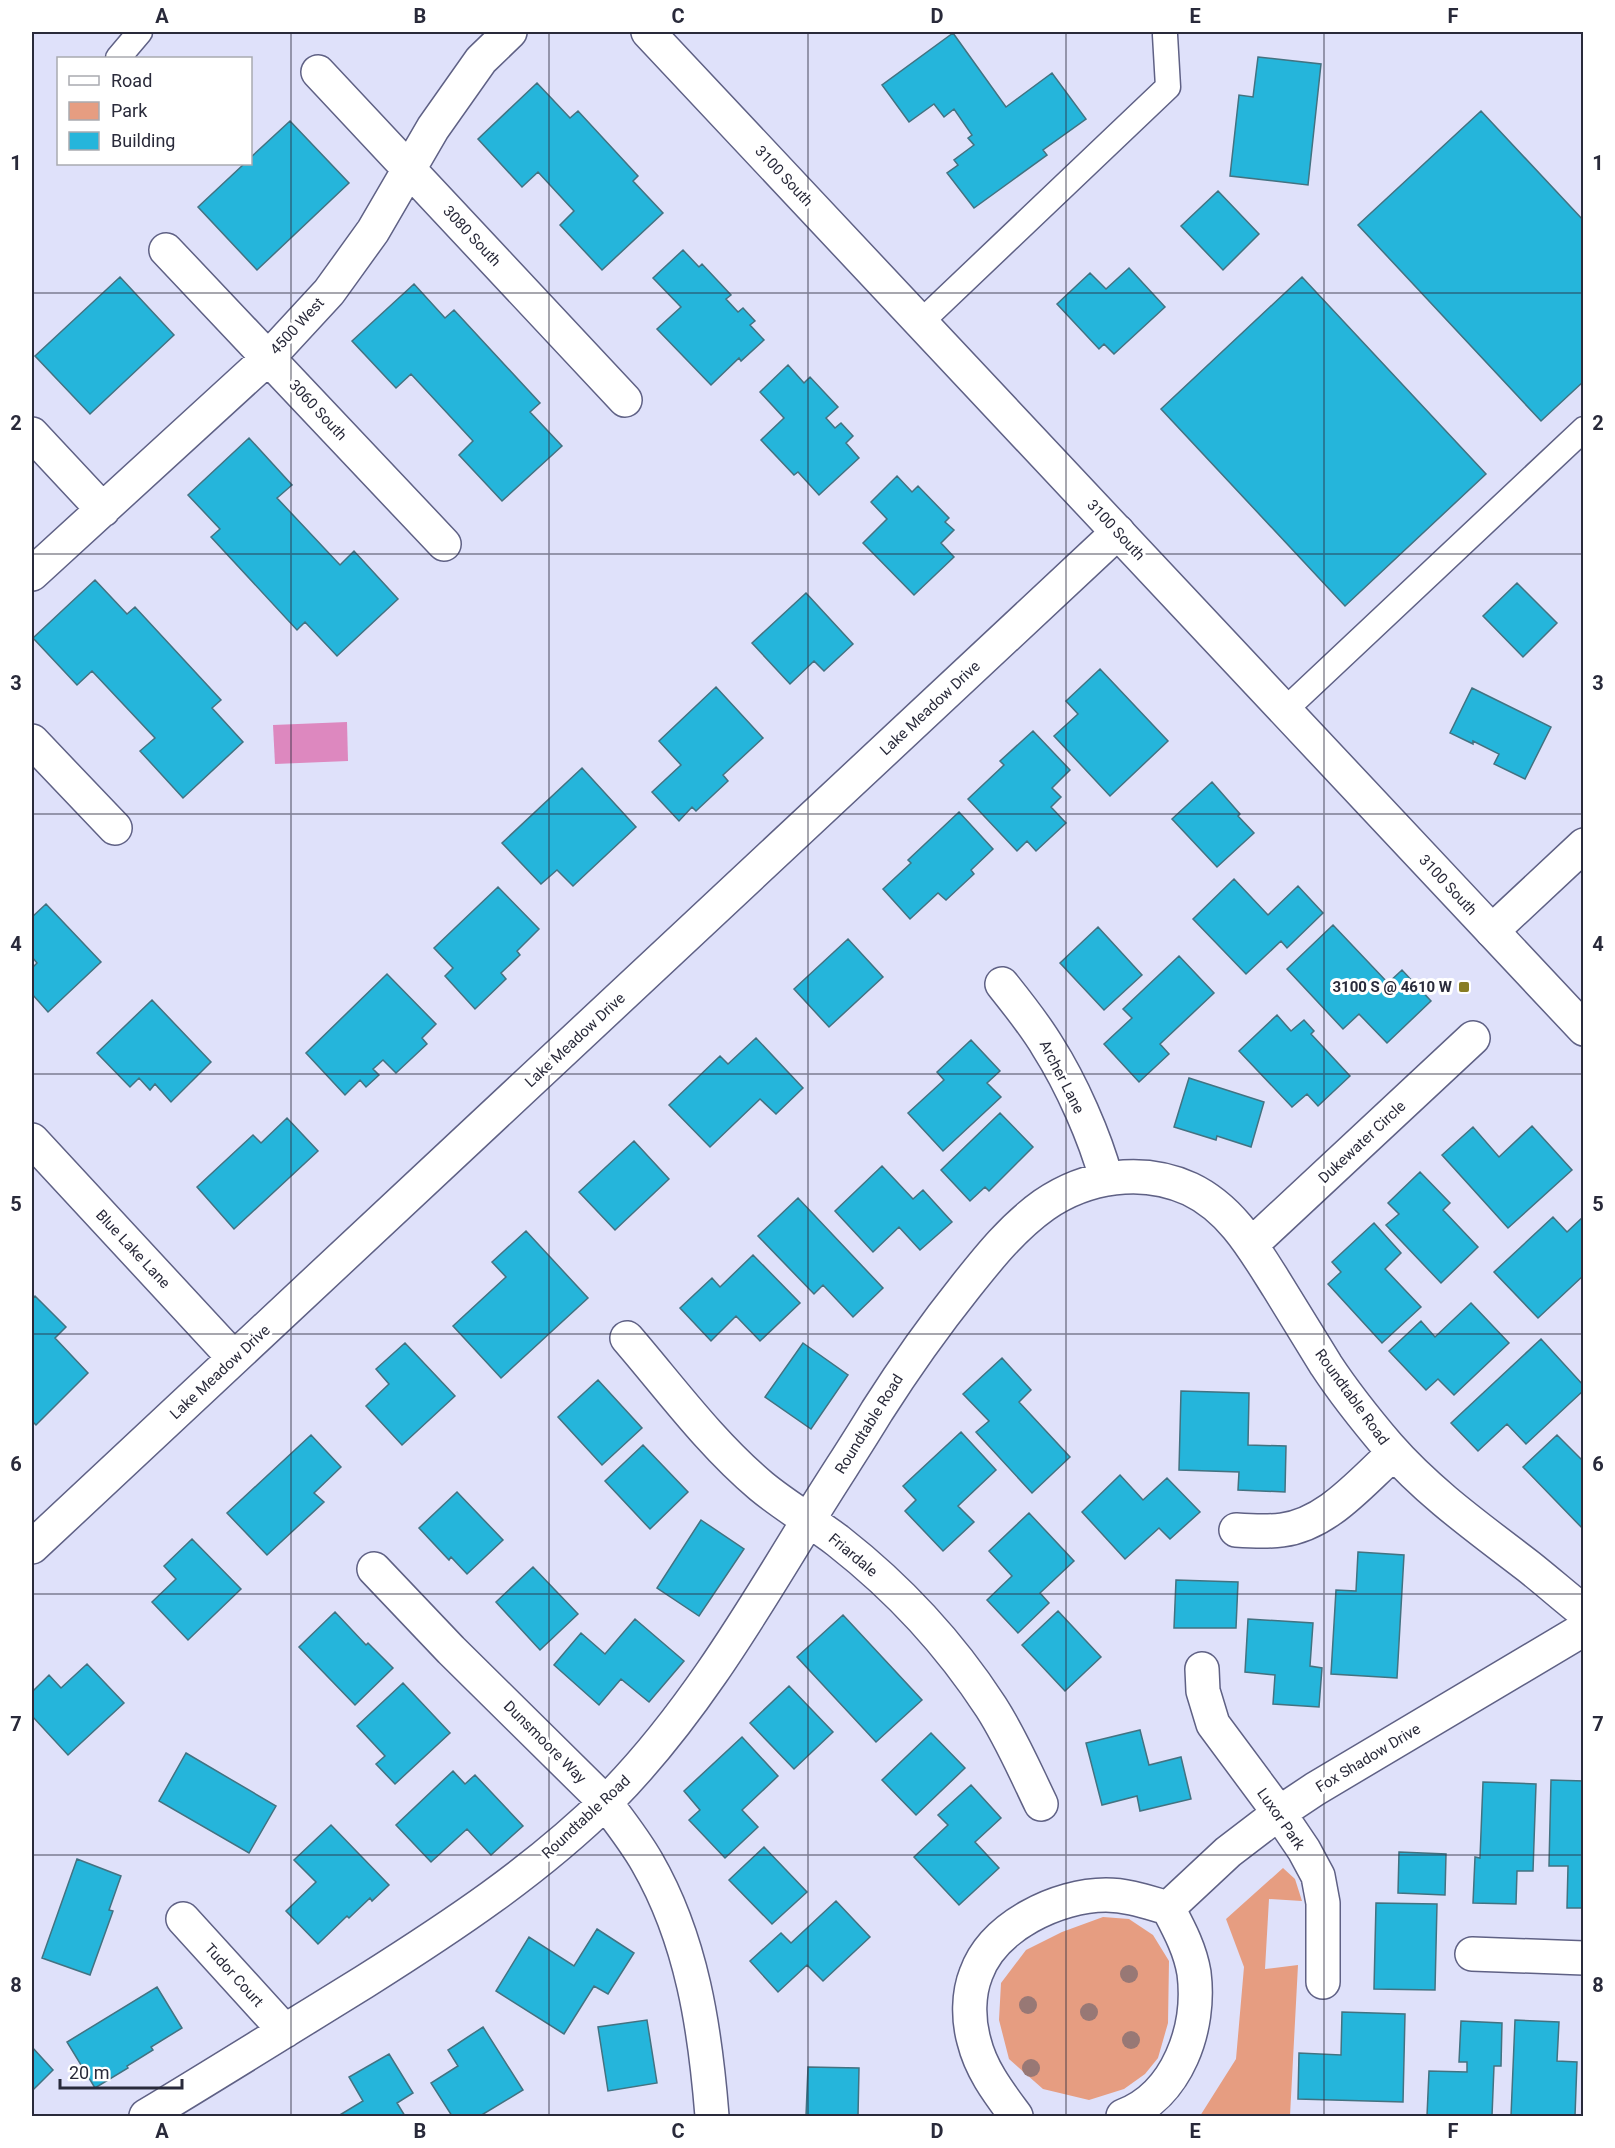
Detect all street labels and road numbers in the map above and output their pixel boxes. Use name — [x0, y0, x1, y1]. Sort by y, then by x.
street label: 3100 South — [751, 142, 817, 210]
street label: 3080 South — [439, 202, 505, 270]
street label: 4500 West — [266, 294, 328, 358]
street label: 3060 South — [285, 376, 351, 444]
street label: 3100 South — [1083, 496, 1149, 564]
street label: Lake Meadow Drive — [876, 657, 984, 759]
street label: 3100 South — [1415, 851, 1481, 919]
street label: Lake Meadow Drive — [521, 989, 629, 1091]
street label: Archer Lane — [1036, 1037, 1088, 1117]
street label: Dukewater Circle — [1315, 1097, 1409, 1187]
street label: Blue Lake Lane — [92, 1206, 174, 1292]
street label: Lake Meadow Drive — [166, 1321, 274, 1423]
street label: Roundtable Road — [1311, 1346, 1393, 1448]
street label: Roundtable Road — [831, 1371, 907, 1477]
street label: Friardale — [825, 1529, 881, 1581]
street label: Dunsmoore Way — [500, 1697, 590, 1787]
street label: Fox Shadow Drive — [1312, 1720, 1424, 1796]
street label: Roundtable Road — [538, 1772, 634, 1862]
street label: Luxor Park — [1253, 1785, 1309, 1854]
street label: Tudor Court — [201, 1940, 267, 2011]

